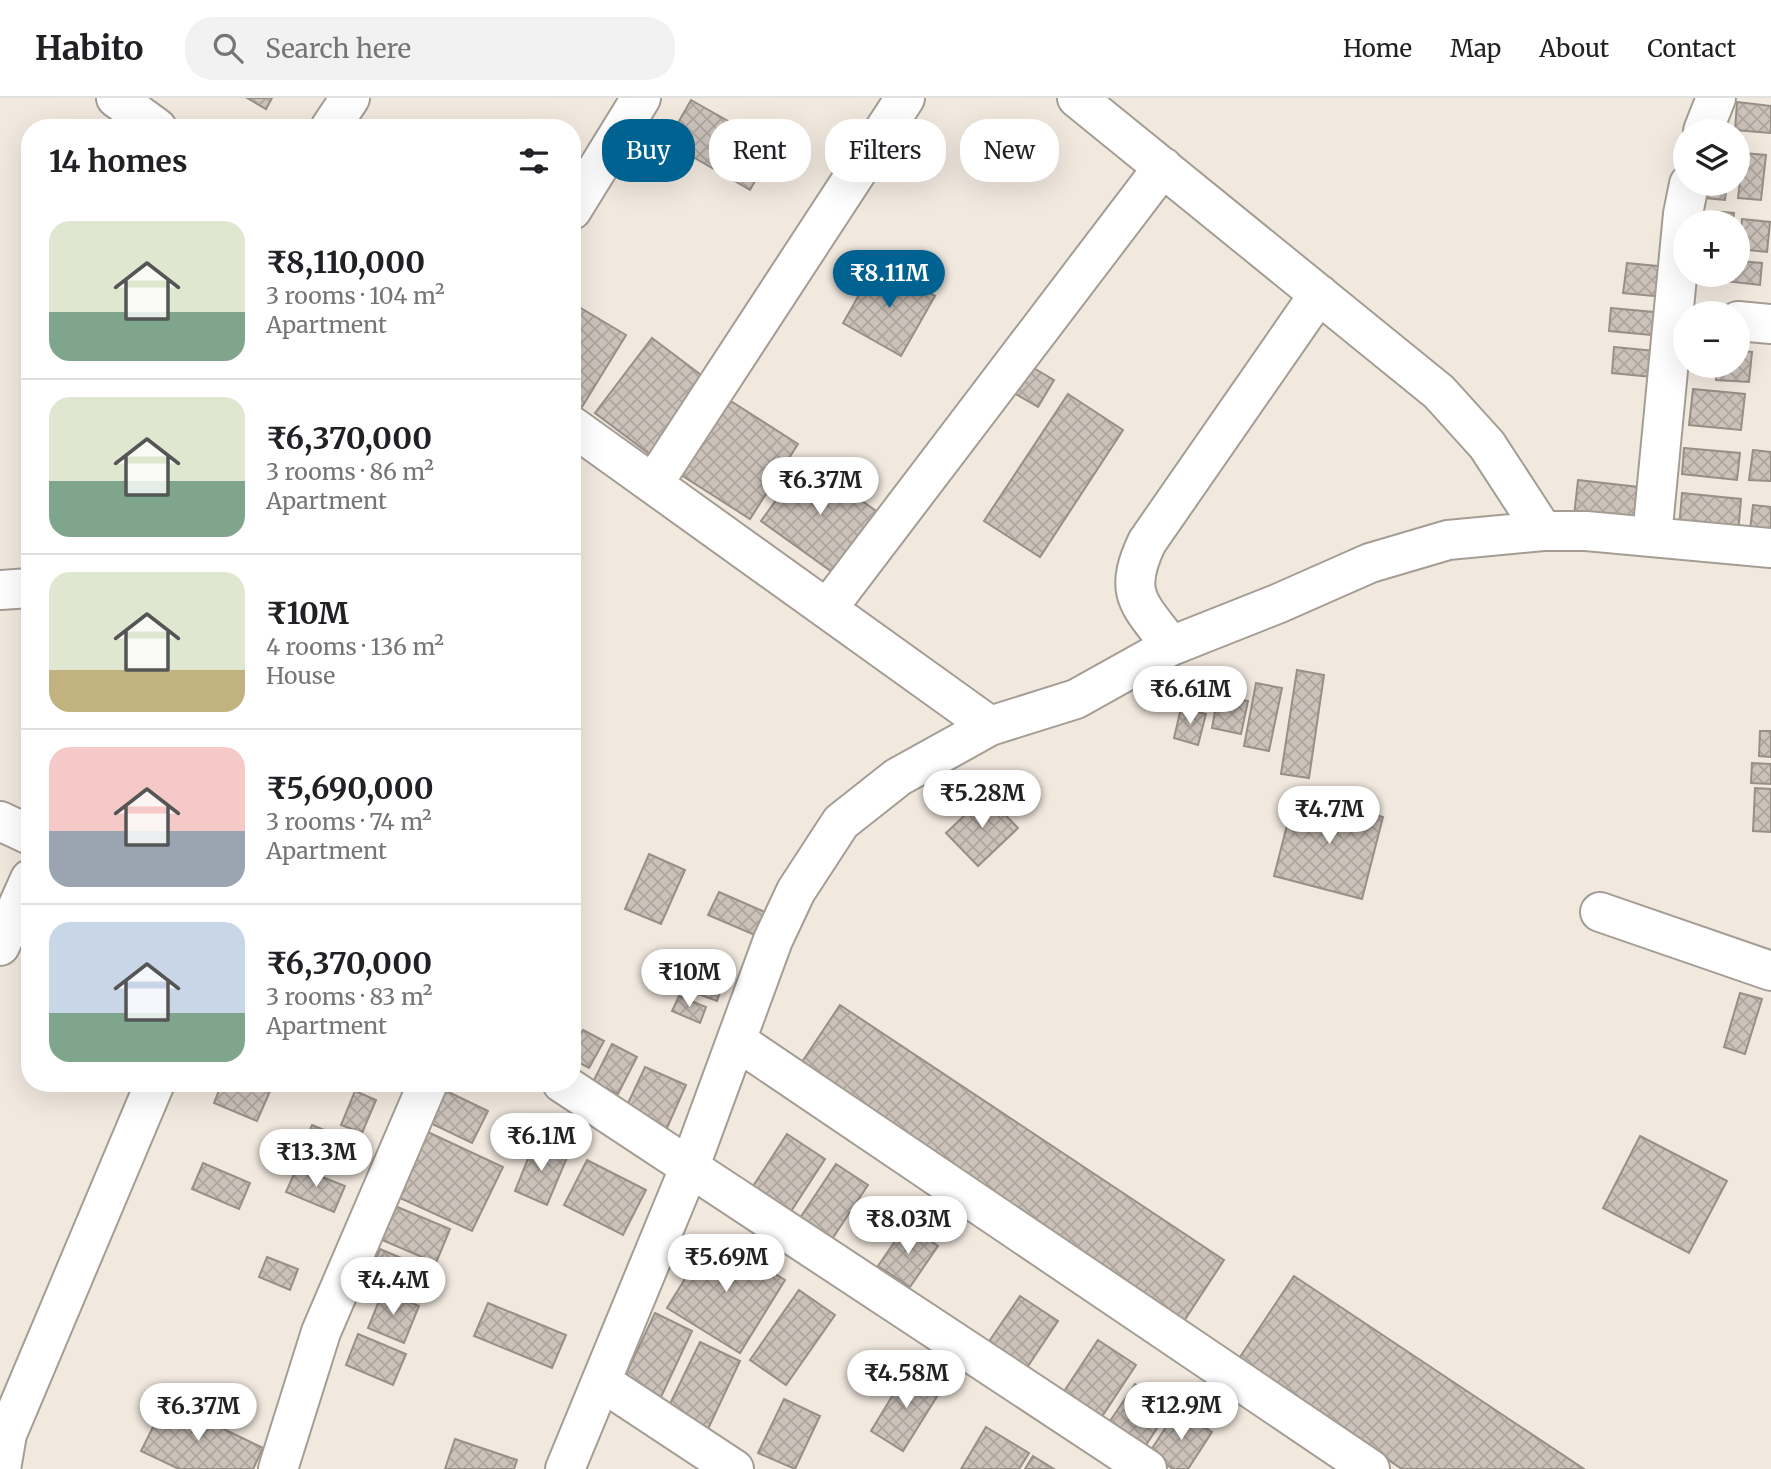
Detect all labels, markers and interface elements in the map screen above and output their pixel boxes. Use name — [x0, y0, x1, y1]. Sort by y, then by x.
search box — [185, 17, 675, 80]
text: Habito — [35, 28, 143, 69]
icon: search — [209, 29, 247, 67]
text: Search here — [265, 32, 411, 65]
text: Home — [1343, 33, 1412, 64]
text: Map — [1450, 33, 1501, 64]
text: About — [1539, 33, 1609, 64]
text: Contact — [1647, 33, 1736, 64]
chip: Buy — [602, 119, 695, 182]
chip: Rent — [709, 119, 811, 182]
chip: Filters — [825, 119, 946, 182]
chip: New — [960, 119, 1059, 182]
map controls — [1673, 119, 1750, 378]
button: layers — [1673, 119, 1750, 196]
text: 14 homes — [49, 142, 187, 180]
icon: filters — [515, 142, 553, 180]
button: + — [1673, 210, 1750, 287]
text: ₹8,110,000 — [266, 243, 425, 281]
icon: home — [105, 249, 189, 333]
pin: ₹8.11M — [832, 250, 946, 310]
text: ₹8.11M — [849, 258, 929, 287]
text: 3 rooms · 104 m² — [266, 281, 445, 310]
button: − — [1673, 301, 1750, 378]
text: Apartment — [266, 310, 387, 339]
text: ₹6,370,000 — [266, 419, 432, 457]
icon: home — [105, 425, 189, 509]
text: 3 rooms · 86 m² — [266, 457, 434, 486]
pin: ₹6.37M — [763, 458, 877, 517]
text: ₹6.37M — [778, 465, 862, 494]
text: Apartment — [266, 486, 387, 515]
text: ₹10M — [266, 594, 349, 632]
icon: home — [105, 600, 189, 684]
text: 4 rooms · 136 m² — [266, 632, 444, 661]
text: House — [266, 661, 335, 690]
pin: ₹6.61M — [1133, 666, 1247, 726]
text: ₹6.61M — [1149, 674, 1231, 703]
text: ₹5,690,000 — [266, 769, 434, 807]
pin: ₹5.28M — [925, 770, 1039, 830]
icon: home — [105, 775, 189, 859]
text: ₹5.28M — [939, 778, 1025, 807]
pin: ₹4.7M — [1280, 786, 1378, 846]
text: ₹4.7M — [1294, 794, 1364, 823]
text: 3 rooms · 74 m² — [266, 807, 432, 836]
text: Apartment — [266, 836, 387, 865]
text: ₹6,370,000 — [266, 944, 432, 982]
icon: home — [105, 950, 189, 1034]
pin: ₹10M — [648, 950, 730, 1009]
text: ₹10M — [657, 957, 721, 986]
text: 3 rooms · 83 m² — [266, 982, 432, 1011]
text: Apartment — [266, 1011, 387, 1040]
pin: ₹6.1M — [492, 1114, 590, 1173]
text: ₹6.1M — [506, 1121, 576, 1150]
pin: ₹13.3M — [259, 1130, 373, 1189]
text: ₹13.3M — [275, 1137, 357, 1166]
pin: ₹8.03M — [851, 1196, 965, 1256]
text: ₹8.03M — [865, 1204, 951, 1233]
pin: ₹5.69M — [669, 1234, 783, 1294]
text: ₹5.69M — [684, 1242, 768, 1271]
pin: ₹4.4M — [344, 1258, 442, 1317]
text: ₹4.4M — [357, 1265, 429, 1294]
pin: ₹4.58M — [849, 1350, 963, 1410]
text: ₹4.58M — [863, 1358, 949, 1387]
pin: ₹12.9M — [1124, 1382, 1238, 1442]
pin: ₹6.37M — [141, 1384, 255, 1443]
text: ₹12.9M — [1140, 1390, 1222, 1419]
text: ₹6.37M — [156, 1391, 240, 1420]

